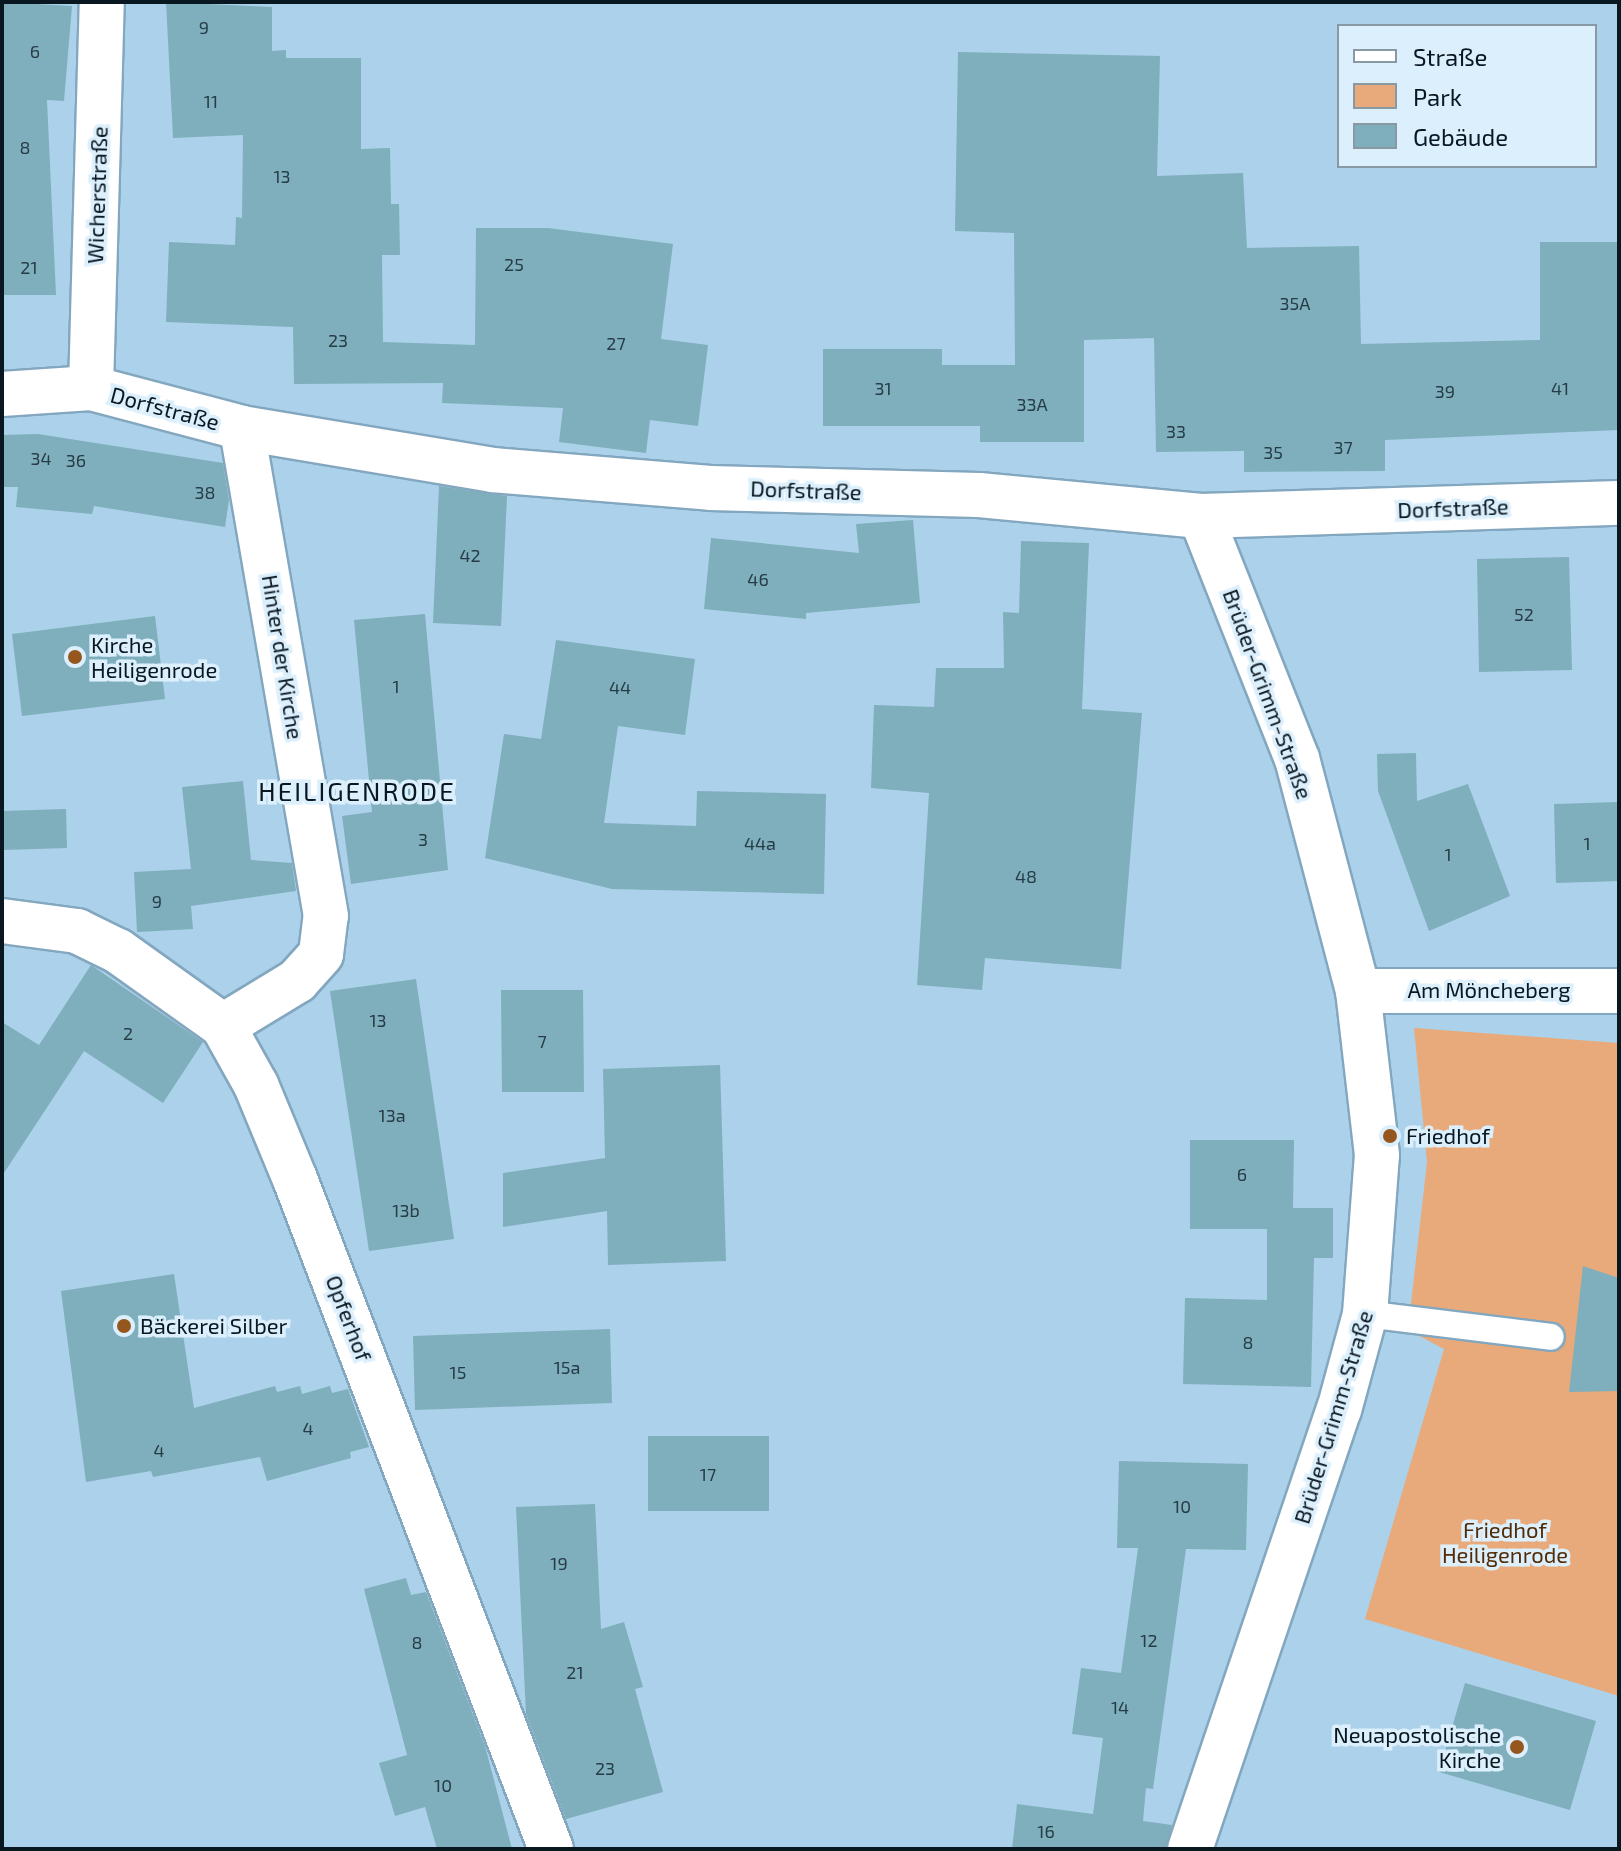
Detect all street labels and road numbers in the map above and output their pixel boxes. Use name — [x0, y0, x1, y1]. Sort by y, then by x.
street label: Wicherstraße — [81, 126, 113, 264]
street label: Dorfstraße — [108, 381, 222, 435]
street label: Dorfstraße — [750, 475, 862, 505]
street label: Dorfstraße — [1397, 493, 1509, 523]
street label: Hinter der Kirche — [257, 572, 309, 742]
street label: Brüder-Grimm-Straße — [1218, 585, 1318, 803]
street label: Am Möncheberg — [1407, 977, 1571, 1003]
street label: Opferhof — [321, 1271, 377, 1365]
street label: Brüder-Grimm-Straße — [1288, 1307, 1378, 1527]

